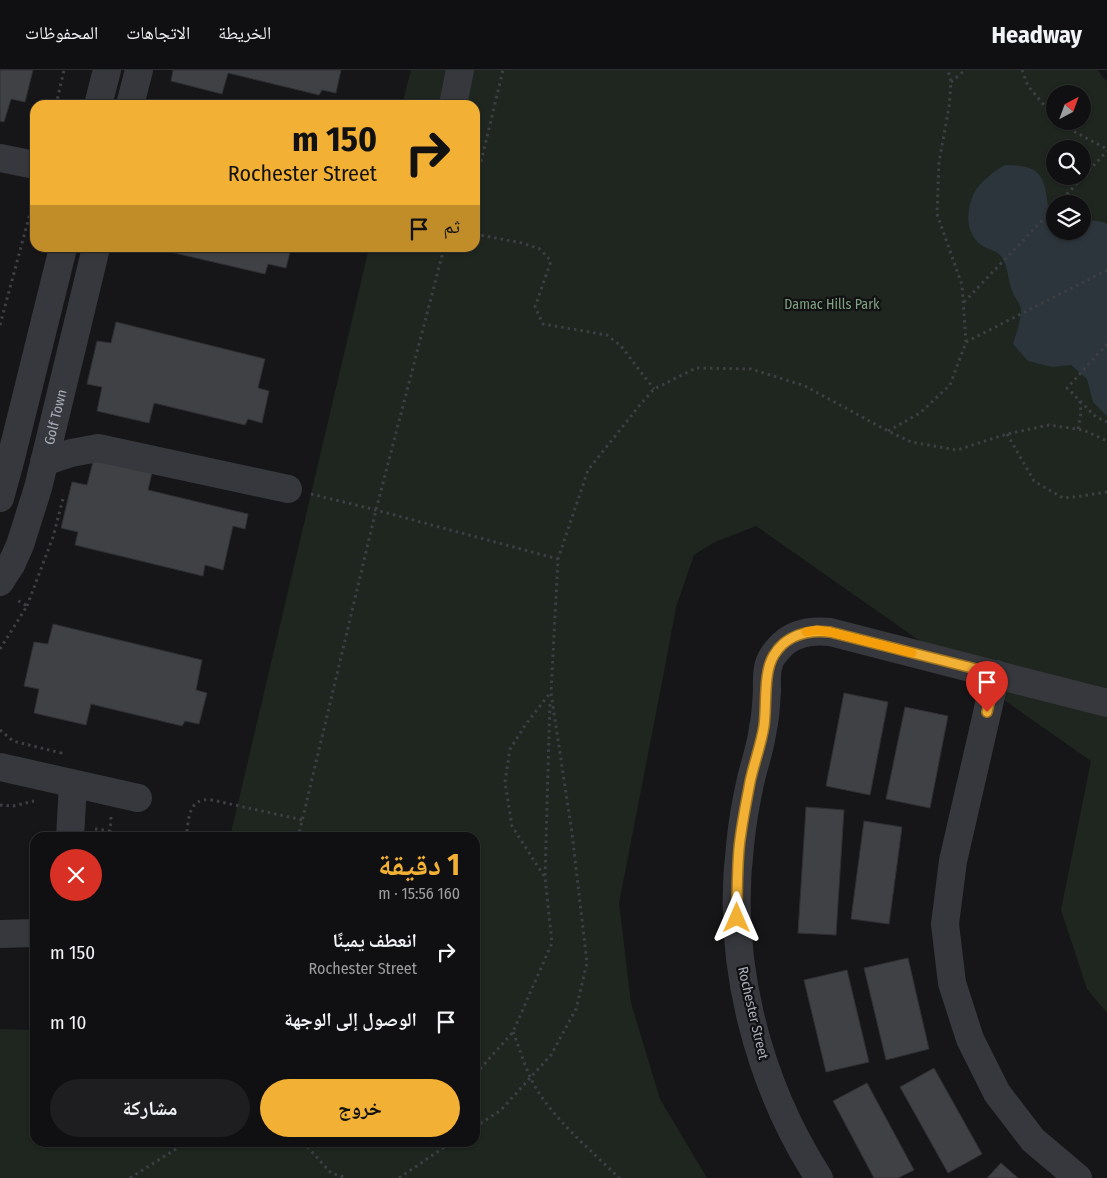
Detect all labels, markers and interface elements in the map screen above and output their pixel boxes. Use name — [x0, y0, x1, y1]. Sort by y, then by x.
text: Headway — [991, 21, 1082, 49]
text: المحفوظات — [25, 22, 98, 44]
text: الاتجاهات — [126, 22, 190, 44]
text: الخريطة — [218, 22, 271, 44]
north arrow — [1046, 85, 1091, 130]
map controls — [1046, 85, 1091, 240]
text: 150 m — [292, 118, 377, 160]
icon: right — [395, 120, 460, 185]
button: search — [1046, 140, 1091, 185]
text: Rochester Street — [228, 160, 377, 187]
button: layers — [1046, 195, 1091, 240]
icon: arrive — [405, 215, 433, 243]
text: ثم — [443, 215, 460, 238]
park label: Damac Hills Park — [784, 296, 880, 313]
street label: Golf Town — [40, 388, 70, 446]
pin — [966, 661, 1008, 712]
icon: arrive — [973, 668, 1001, 696]
text: 1 دقيقة — [378, 847, 460, 883]
button: close — [50, 849, 102, 901]
text: 160 m · 15:56 — [378, 884, 460, 903]
position arrow — [710, 891, 762, 943]
text: انعطف يمينًا — [332, 929, 417, 952]
icon: right — [432, 938, 460, 966]
text: 150 m — [50, 941, 95, 964]
text: Rochester Street — [309, 959, 417, 978]
street label: Rochester Street — [734, 965, 772, 1062]
text: الوصول إلى الوجهة — [284, 1008, 417, 1031]
icon: arrive — [432, 1008, 460, 1036]
text: 10 m — [50, 1011, 86, 1034]
button: مشاركة — [50, 1079, 250, 1137]
button: خروج — [260, 1079, 460, 1137]

